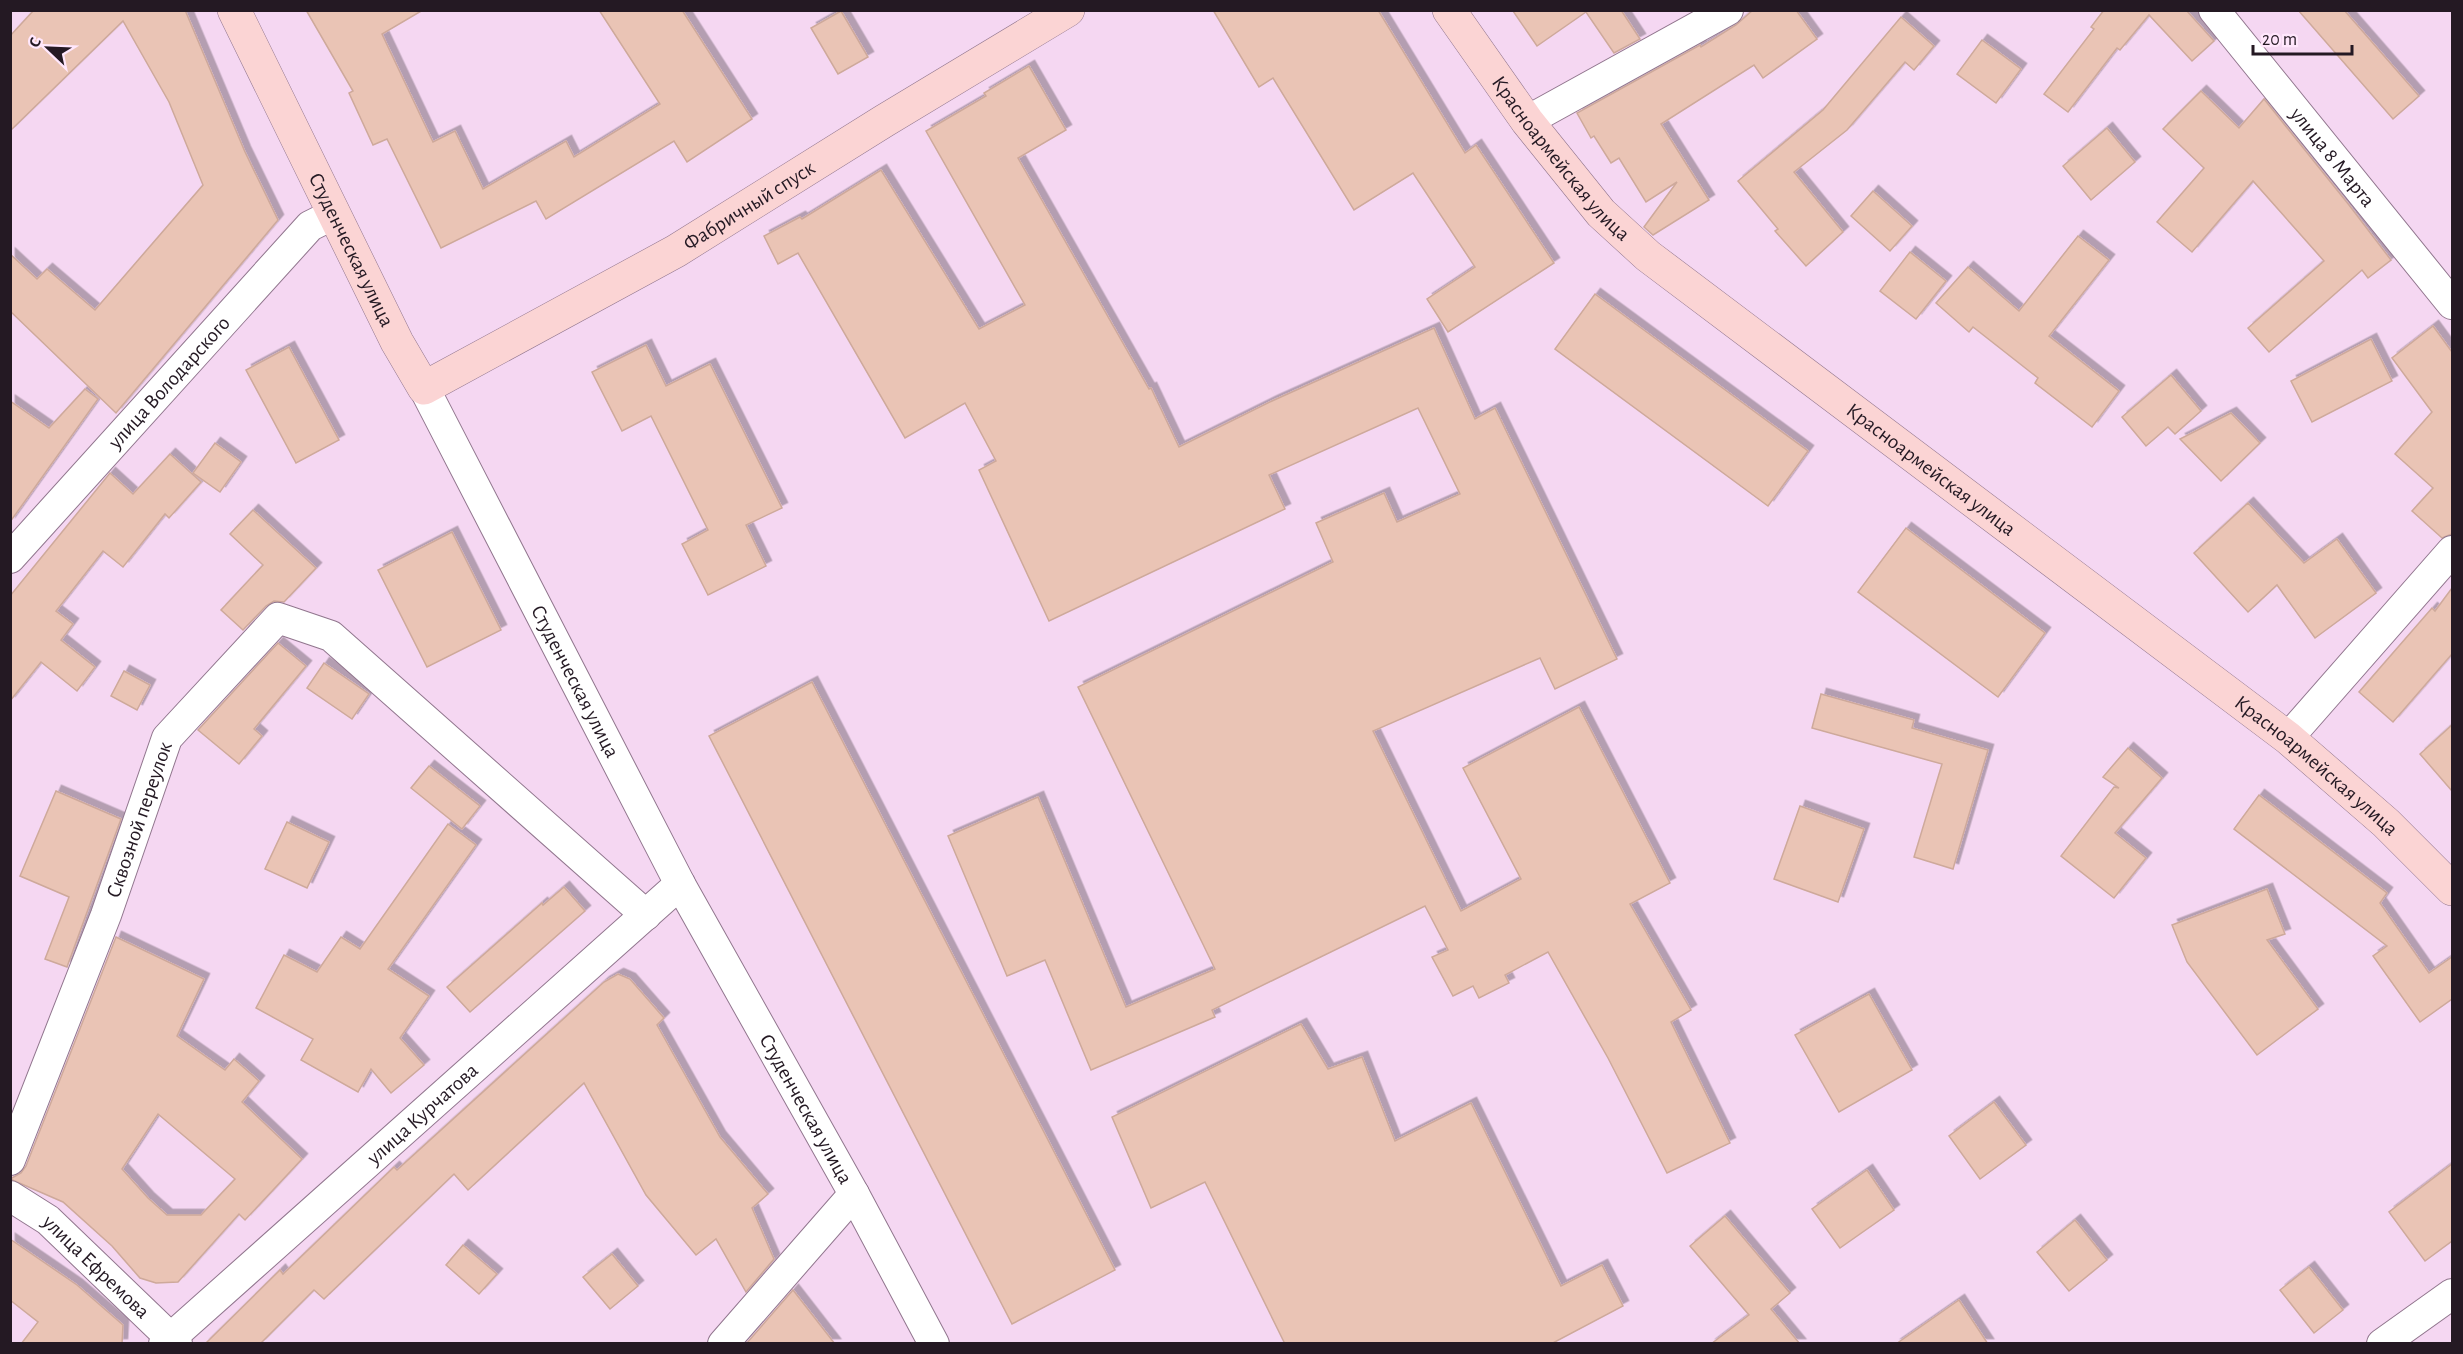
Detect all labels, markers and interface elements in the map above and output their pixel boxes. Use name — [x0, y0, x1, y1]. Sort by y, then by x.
north arrow — [18, 18, 78, 78]
scale bar — [2253, 18, 2352, 56]
text: 20 m — [2262, 31, 2297, 49]
text: С — [26, 35, 44, 50]
street label: Красноармейская улица — [1488, 72, 1634, 245]
street label: улица 8 Марта — [2286, 103, 2379, 211]
street label: Фабричный спуск — [680, 157, 819, 255]
street label: Студенческая улица — [305, 170, 398, 331]
street label: улица Володарского — [104, 312, 234, 453]
street label: Красноармейская улица — [1842, 399, 2020, 540]
street label: Студенческая улица — [527, 602, 623, 762]
street label: Красноармейская улица — [2231, 692, 2402, 840]
street label: Сквозной переулок — [103, 739, 176, 901]
street label: Студенческая улица — [755, 1030, 856, 1188]
street label: улица Курчатова — [362, 1059, 482, 1169]
street label: улица Ефремова — [38, 1210, 154, 1323]

